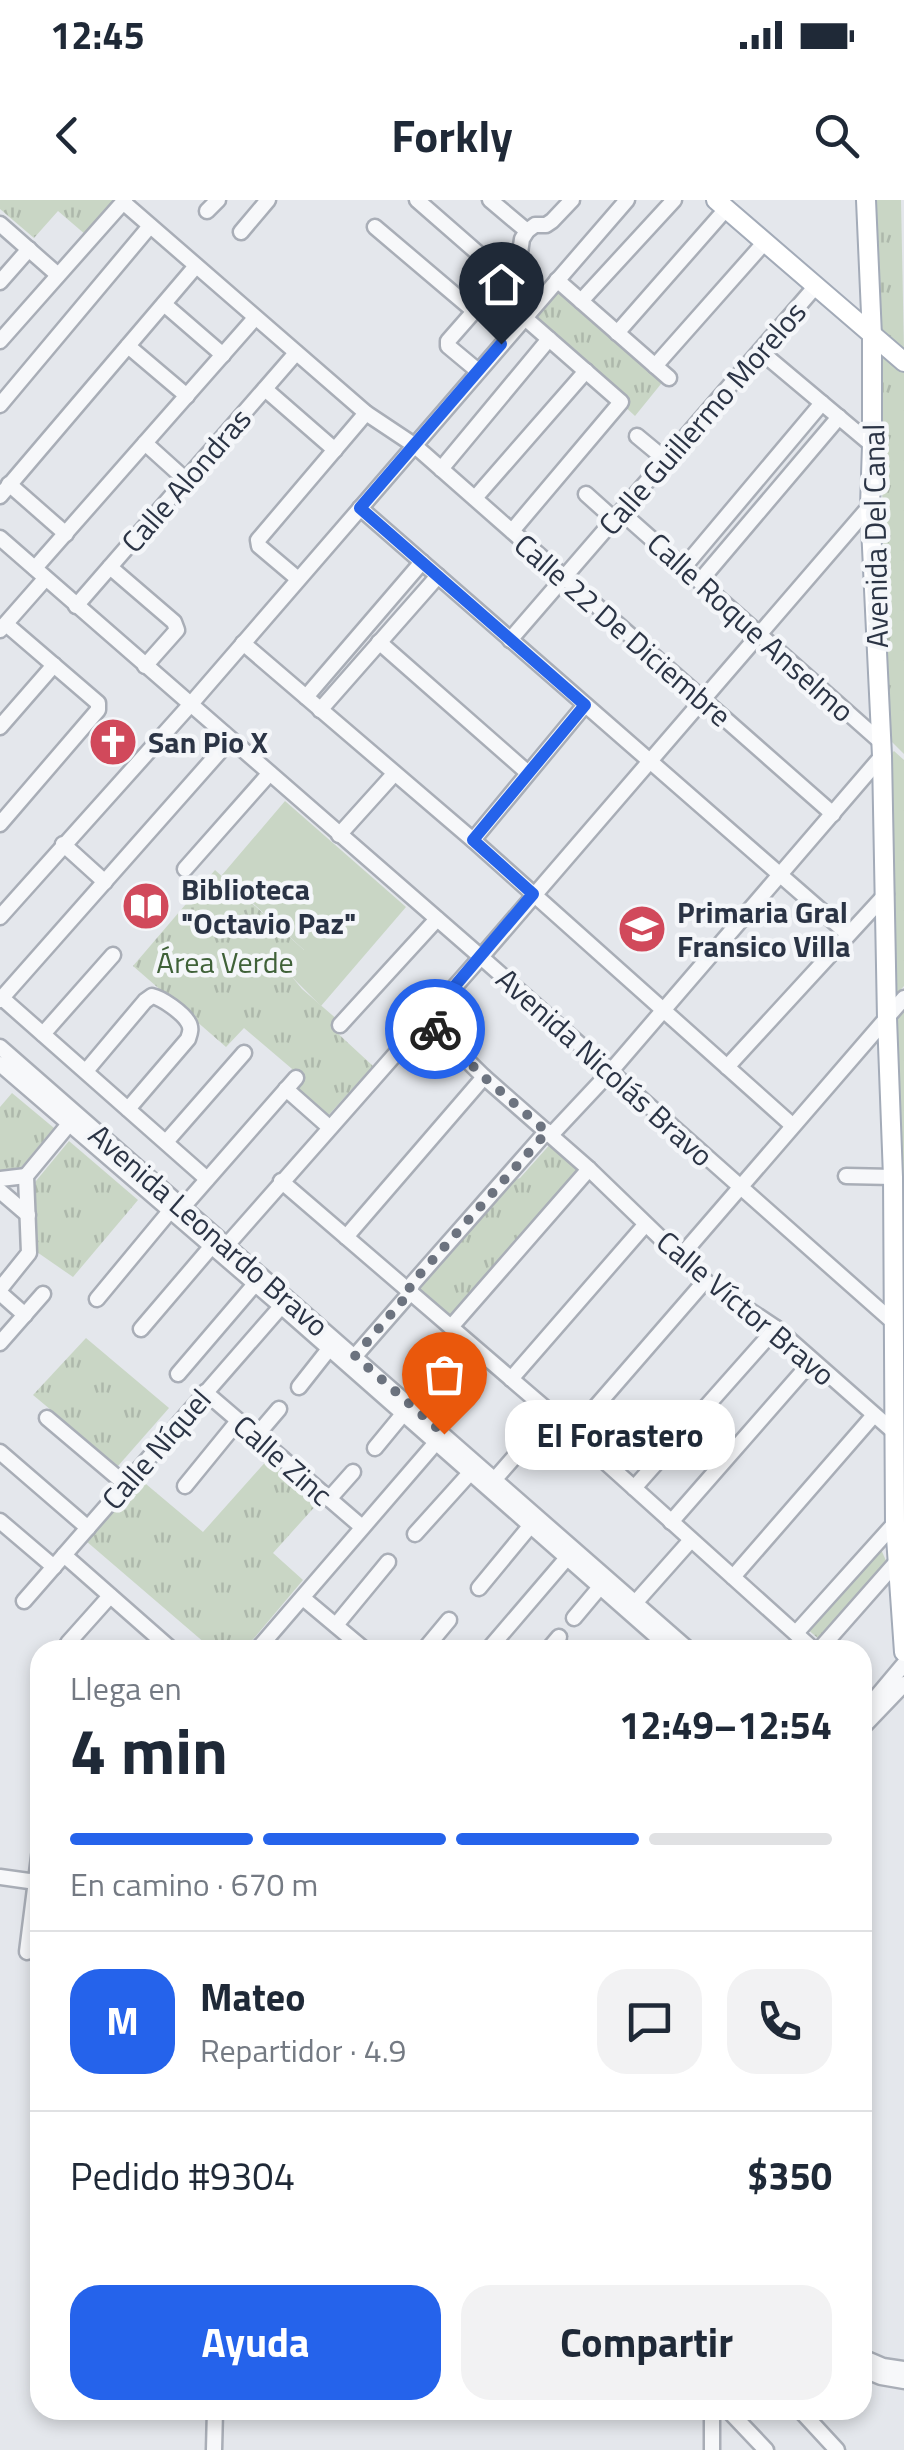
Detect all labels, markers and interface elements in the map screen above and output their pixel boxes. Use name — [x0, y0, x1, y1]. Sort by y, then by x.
text: 12:45 — [50, 6, 145, 64]
text: Forkly — [391, 101, 513, 169]
icon: back — [40, 108, 95, 163]
icon: search — [809, 108, 864, 163]
pin — [459, 242, 544, 345]
icon: home — [474, 257, 529, 312]
street label: Calle Guillermo Morelos — [587, 291, 817, 545]
street label: Calle Alondras — [110, 397, 262, 563]
street label: Avenida Del Canal — [850, 423, 900, 649]
street label: Calle Roque Anselmo — [637, 521, 865, 733]
street label: Calle 22 De Diciembre — [504, 522, 742, 738]
church icon: San Pio X — [87, 716, 139, 768]
place label: San Pio X — [148, 719, 268, 765]
place label: Biblioteca "Octavio Paz" — [181, 866, 356, 946]
library icon: Biblioteca "Octavio Paz" — [120, 880, 172, 932]
place label: Primaria Gral Fransico Villa — [677, 889, 851, 969]
school or university icon: Primaria Gral Fransico Villa — [616, 903, 668, 955]
park label: Área Verde — [156, 939, 294, 985]
street label: Avenida Nicolás Bravo — [486, 957, 724, 1177]
courier — [385, 979, 485, 1079]
icon: bike — [408, 1002, 463, 1057]
street label: Avenida Leonardo Bravo — [79, 1113, 339, 1347]
street label: Calle Víctor Bravo — [647, 1219, 845, 1397]
pin — [402, 1332, 487, 1435]
icon: bag — [417, 1347, 472, 1402]
street label: Calle Níquel — [90, 1378, 222, 1520]
callout: El Forastero — [504, 1399, 734, 1469]
street label: Calle Zinc — [223, 1404, 343, 1516]
text: El Forastero — [536, 1411, 704, 1459]
text: Llega en — [70, 1664, 182, 1712]
text: 12:49–12:54 — [619, 1696, 832, 1754]
text: 4 min — [70, 1700, 228, 1799]
text: En camino · 670 m — [70, 1860, 318, 1908]
text: Mateo — [200, 1968, 305, 2026]
button: chat — [597, 1969, 702, 2074]
button: phone — [727, 1969, 832, 2074]
text: M — [106, 1992, 139, 2050]
text: Repartidor · 4.9 — [200, 2026, 406, 2074]
text: Pedido #9304 — [70, 2147, 295, 2205]
text: $350 — [747, 2147, 832, 2205]
button: Ayuda — [70, 2285, 441, 2400]
button: Compartir — [461, 2285, 832, 2400]

